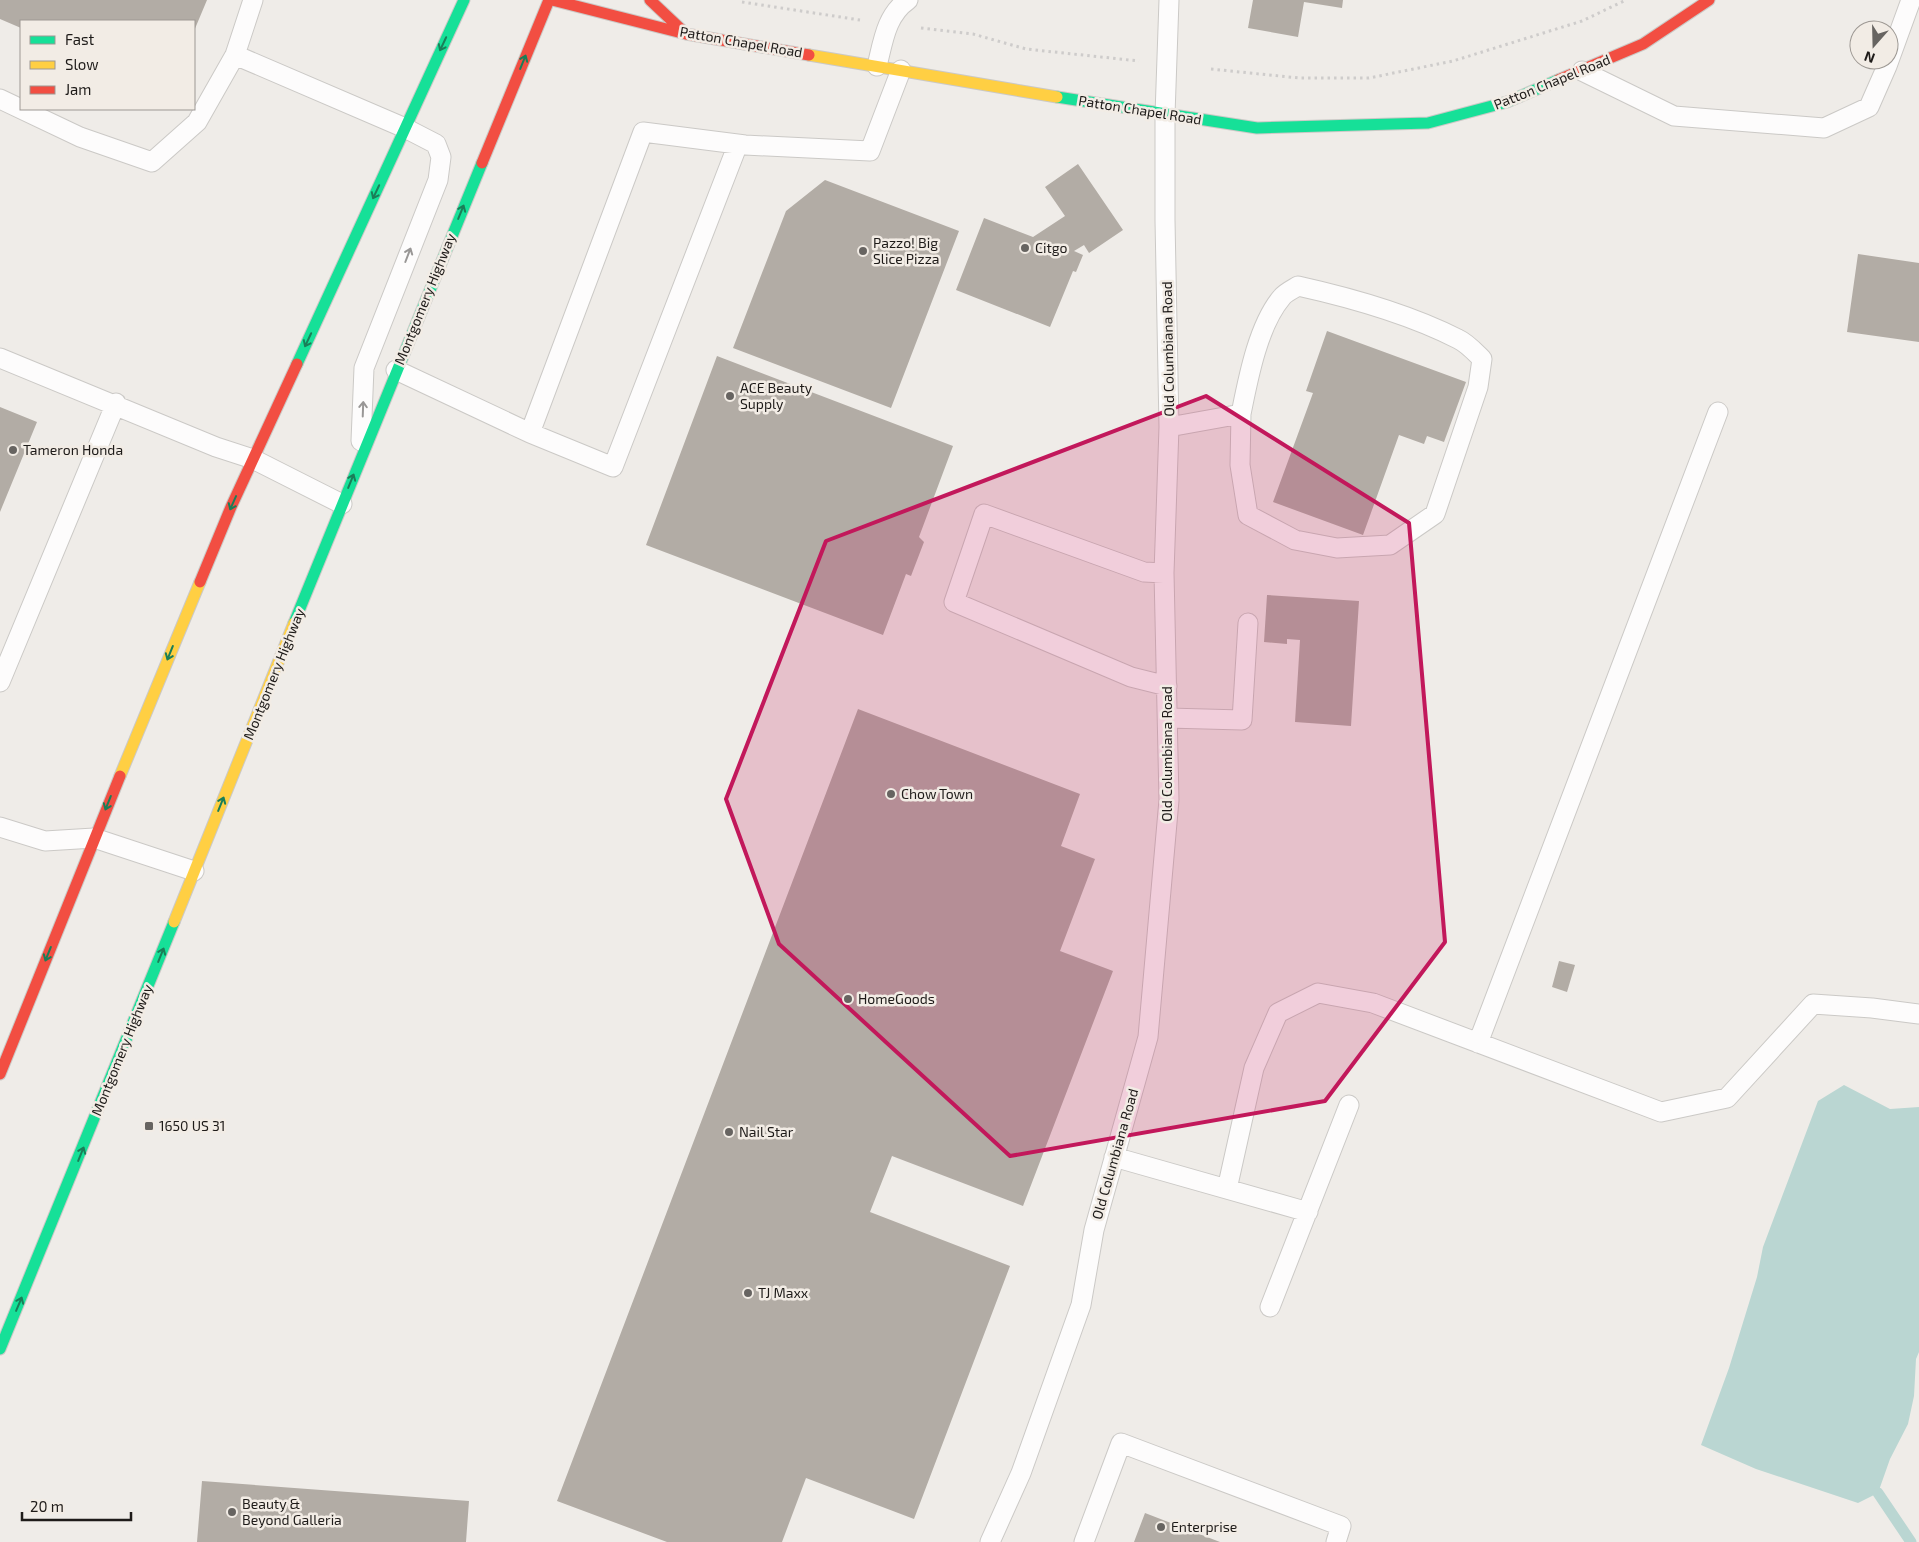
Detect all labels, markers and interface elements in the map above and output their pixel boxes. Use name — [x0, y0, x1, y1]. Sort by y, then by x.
legend — [20, 20, 195, 110]
north arrow — [1849, 20, 1899, 70]
street label: Patton Chapel Road — [678, 22, 804, 61]
text: Fast — [65, 30, 95, 48]
one-way arrow — [438, 36, 448, 51]
text: N — [1862, 48, 1877, 67]
street label: Patton Chapel Road — [1491, 50, 1613, 113]
one-way arrow — [520, 54, 529, 69]
text: Slow — [65, 55, 99, 73]
text: Jam — [65, 80, 91, 98]
street label: Patton Chapel Road — [1077, 91, 1203, 128]
one-way arrow — [370, 184, 380, 199]
one-way arrow — [457, 205, 467, 220]
street label: Montgomery Highway — [390, 230, 459, 367]
place label: Pazzo! Big Slice Pizza — [873, 234, 940, 267]
place label: Citgo — [1035, 239, 1068, 256]
marker: Citgo — [1019, 242, 1031, 254]
marker: Pazzo! Big Slice Pizza — [857, 245, 869, 257]
one-way arrow — [404, 248, 414, 263]
street label: Old Columbiana Road — [1158, 281, 1177, 417]
one-way arrow — [303, 332, 312, 347]
place label: ACE Beauty Supply — [740, 379, 813, 412]
marker: ACE Beauty Supply — [724, 390, 736, 402]
one-way arrow — [358, 402, 367, 418]
place label: Tameron Honda — [23, 441, 123, 458]
marker: Tameron Honda — [7, 444, 19, 456]
one-way arrow — [347, 474, 357, 489]
one-way arrow — [227, 495, 237, 510]
street label: Montgomery Highway — [239, 605, 308, 742]
one-way arrow — [165, 645, 175, 660]
street label: Old Columbiana Road — [1158, 686, 1175, 822]
place label: Chow Town — [901, 785, 973, 802]
marker: Chow Town — [885, 788, 897, 800]
one-way arrow — [103, 795, 113, 810]
one-way arrow — [217, 797, 227, 812]
one-way arrow — [43, 946, 52, 961]
one-way arrow — [157, 947, 166, 962]
street label: Montgomery Highway — [87, 981, 156, 1118]
place label: HomeGoods — [858, 990, 935, 1007]
marker: HomeGoods — [842, 993, 854, 1005]
street label: Old Columbiana Road — [1088, 1086, 1141, 1221]
place label: 1650 US 31 — [159, 1117, 225, 1134]
marker: 1650 US 31 — [143, 1120, 155, 1132]
place label: Nail Star — [739, 1123, 794, 1140]
marker: Nail Star — [723, 1126, 735, 1138]
one-way arrow — [76, 1147, 86, 1162]
place label: TJ Maxx — [758, 1284, 809, 1301]
marker: TJ Maxx — [742, 1287, 754, 1299]
one-way arrow — [15, 1297, 24, 1312]
scale bar — [22, 1490, 131, 1522]
place label: Beauty & Beyond Galleria — [242, 1495, 342, 1528]
text: 20 m — [30, 1497, 64, 1515]
marker: Beauty & Beyond Galleria — [226, 1506, 238, 1518]
place label: Enterprise — [1171, 1518, 1237, 1535]
marker: Enterprise — [1155, 1521, 1167, 1533]

